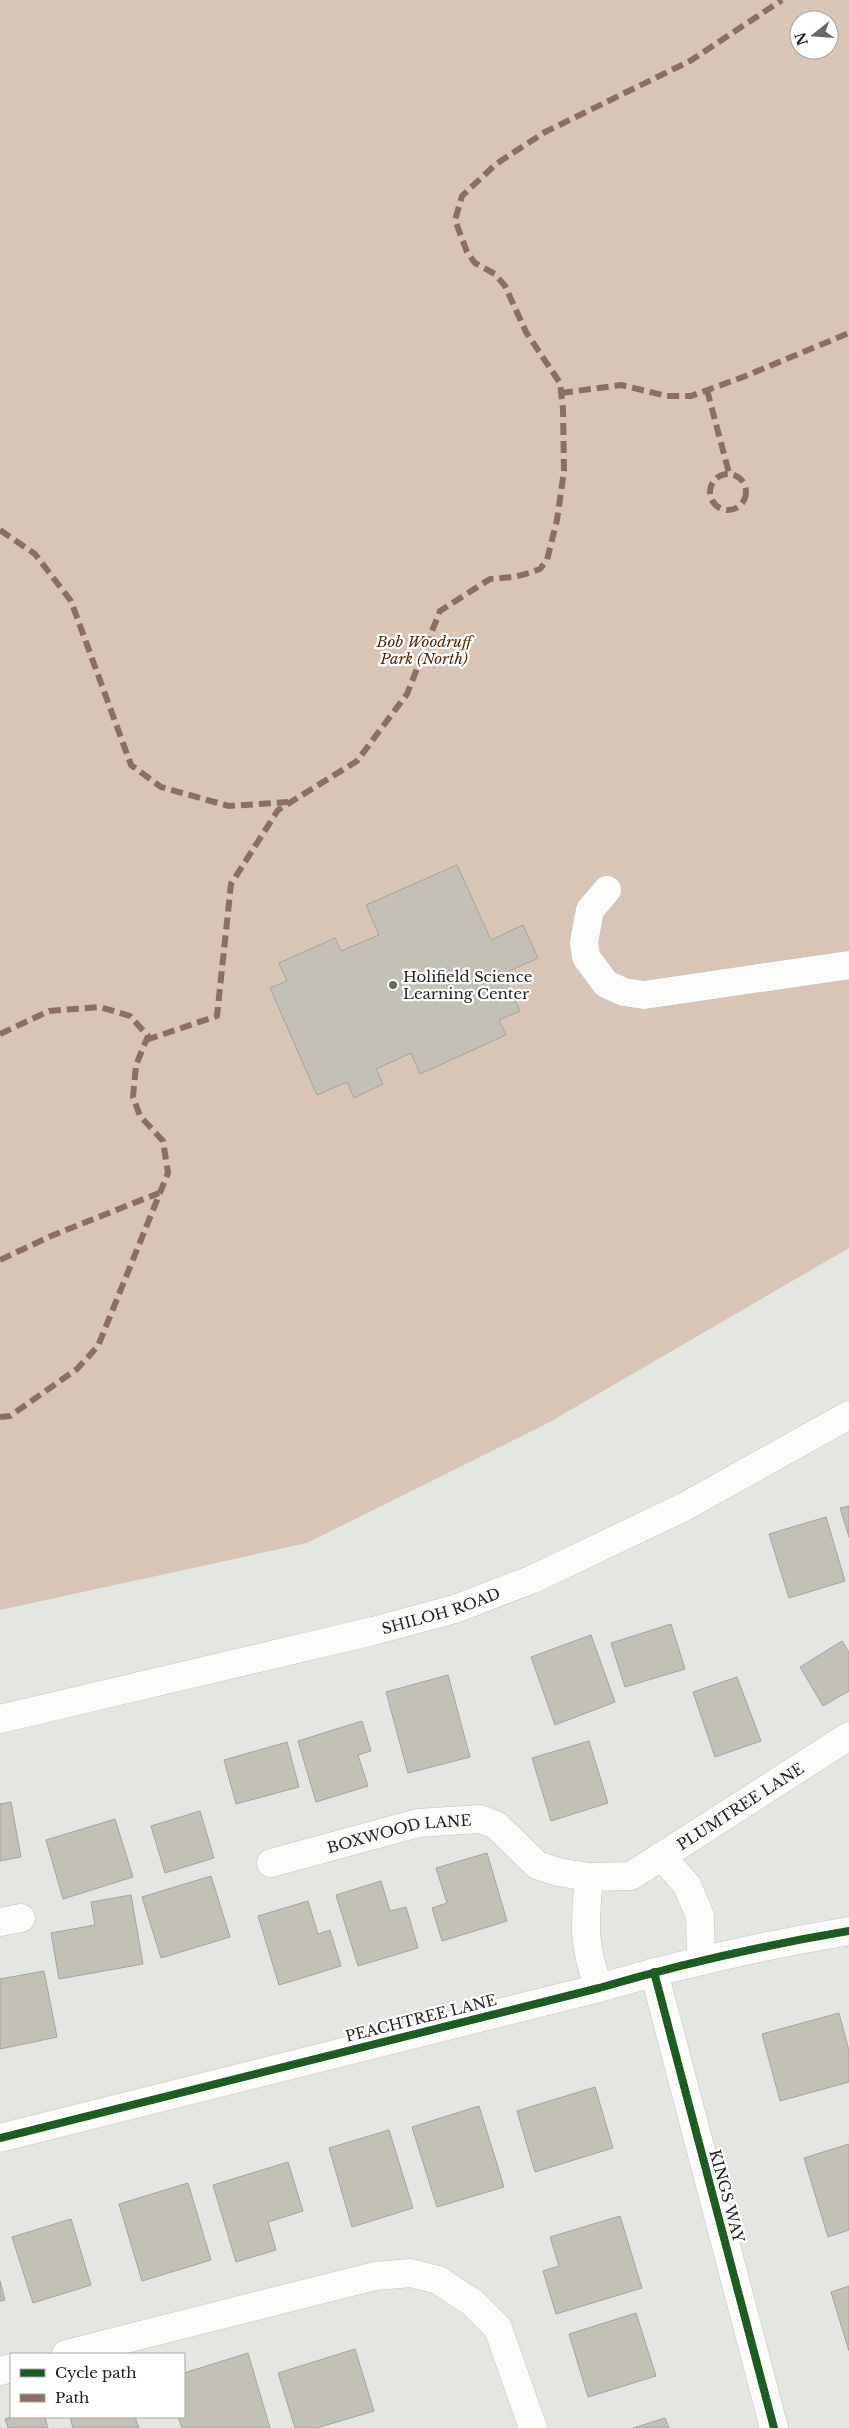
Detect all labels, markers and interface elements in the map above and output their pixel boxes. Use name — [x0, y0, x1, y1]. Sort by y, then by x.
north arrow — [789, 10, 839, 60]
text: N — [791, 30, 812, 48]
park label: Bob Woodruff Park (North) — [376, 632, 475, 668]
place label: Holifield Science Learning Center — [403, 967, 532, 1003]
marker: Holifield Science Learning Center — [387, 979, 399, 991]
street label: SHILOH ROAD — [379, 1583, 503, 1638]
street label: PLUMTREE LANE — [673, 1758, 807, 1854]
street label: BOXWOOD LANE — [325, 1810, 472, 1857]
street label: PEACHTREE LANE — [343, 1990, 499, 2046]
street label: KINGS WAY — [705, 2147, 749, 2246]
legend — [10, 2353, 185, 2418]
text: Cycle path — [55, 2363, 137, 2382]
text: Path — [55, 2388, 89, 2407]

